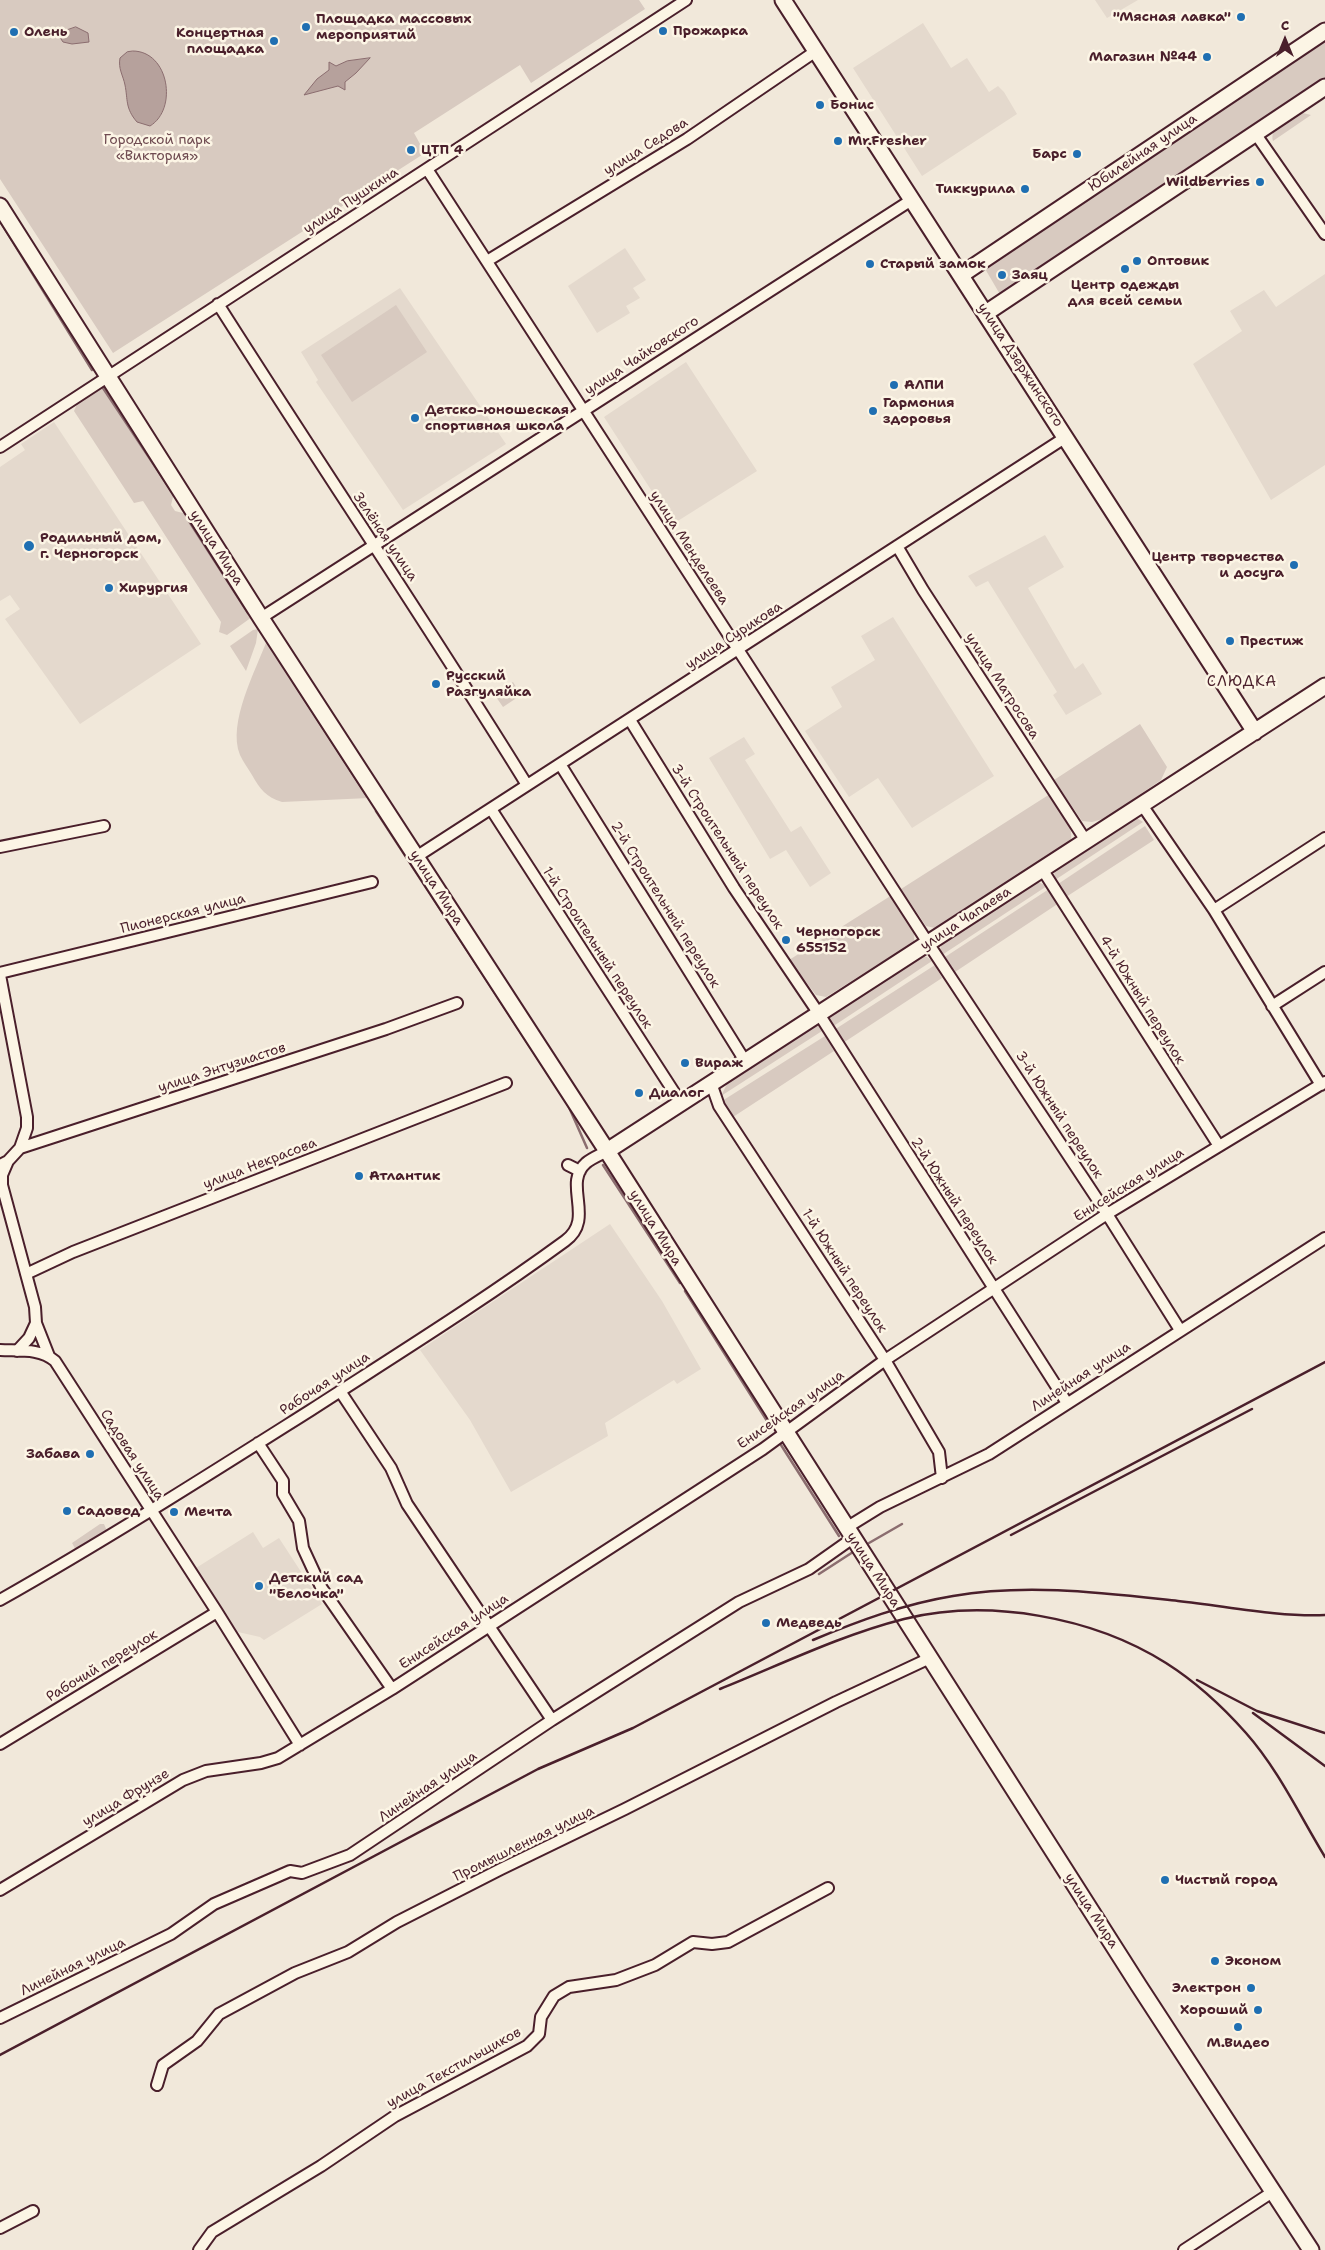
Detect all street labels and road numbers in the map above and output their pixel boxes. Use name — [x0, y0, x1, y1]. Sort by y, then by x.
street label: Юбилейная улица — [1086, 110, 1200, 196]
street label: улица Седова — [601, 114, 691, 180]
street label: улица Пушкина — [300, 164, 402, 238]
street label: улица Дзержинского — [974, 300, 1066, 430]
street label: улица Чайковского — [582, 313, 702, 399]
street label: улица Менделеева — [646, 488, 732, 608]
street label: Зелёная улица — [349, 489, 421, 585]
street label: улица Мира — [185, 507, 247, 589]
street label: улица Сурикова — [683, 598, 785, 674]
street label: улица Матросова — [961, 630, 1043, 742]
street label: 3-й Строительный переулок — [667, 761, 787, 933]
street label: 2-й Строительный переулок — [607, 819, 723, 991]
street label: улица Мира — [405, 847, 467, 929]
street label: 1-й Строительный переулок — [538, 864, 656, 1032]
street label: улица Чапаева — [918, 883, 1014, 955]
street label: Пионерская улица — [119, 890, 247, 938]
street label: 4-й Южный переулок — [1095, 932, 1189, 1068]
street label: улица Энтузиастов — [156, 1039, 288, 1097]
street label: 3-й Южный переулок — [1012, 1048, 1106, 1182]
street label: 2-й Южный переулок — [907, 1134, 1001, 1268]
street label: улица Некрасова — [201, 1135, 319, 1193]
street label: Енисейская улица — [1071, 1144, 1187, 1226]
street label: улица Мира — [625, 1187, 685, 1269]
street label: 1-й Южный переулок — [798, 1206, 890, 1336]
street label: Линейная улица — [1028, 1339, 1134, 1415]
street label: Рабочая улица — [277, 1349, 373, 1419]
street label: Енисейская улица — [734, 1367, 848, 1453]
street label: Садовая улица — [96, 1406, 168, 1504]
street label: улица Мира — [842, 1529, 904, 1611]
street label: Енисейская улица — [396, 1590, 512, 1674]
street label: Рабочий переулок — [43, 1626, 161, 1706]
street label: Линейная улица — [376, 1748, 480, 1826]
street label: улица Фрунзе — [79, 1765, 173, 1831]
street label: Промышленная улица — [451, 1803, 597, 1885]
street label: улица Мира — [1060, 1870, 1122, 1952]
street label: Линейная улица — [18, 1934, 128, 2000]
street label: улица Текстильщиков — [384, 2024, 524, 2112]

